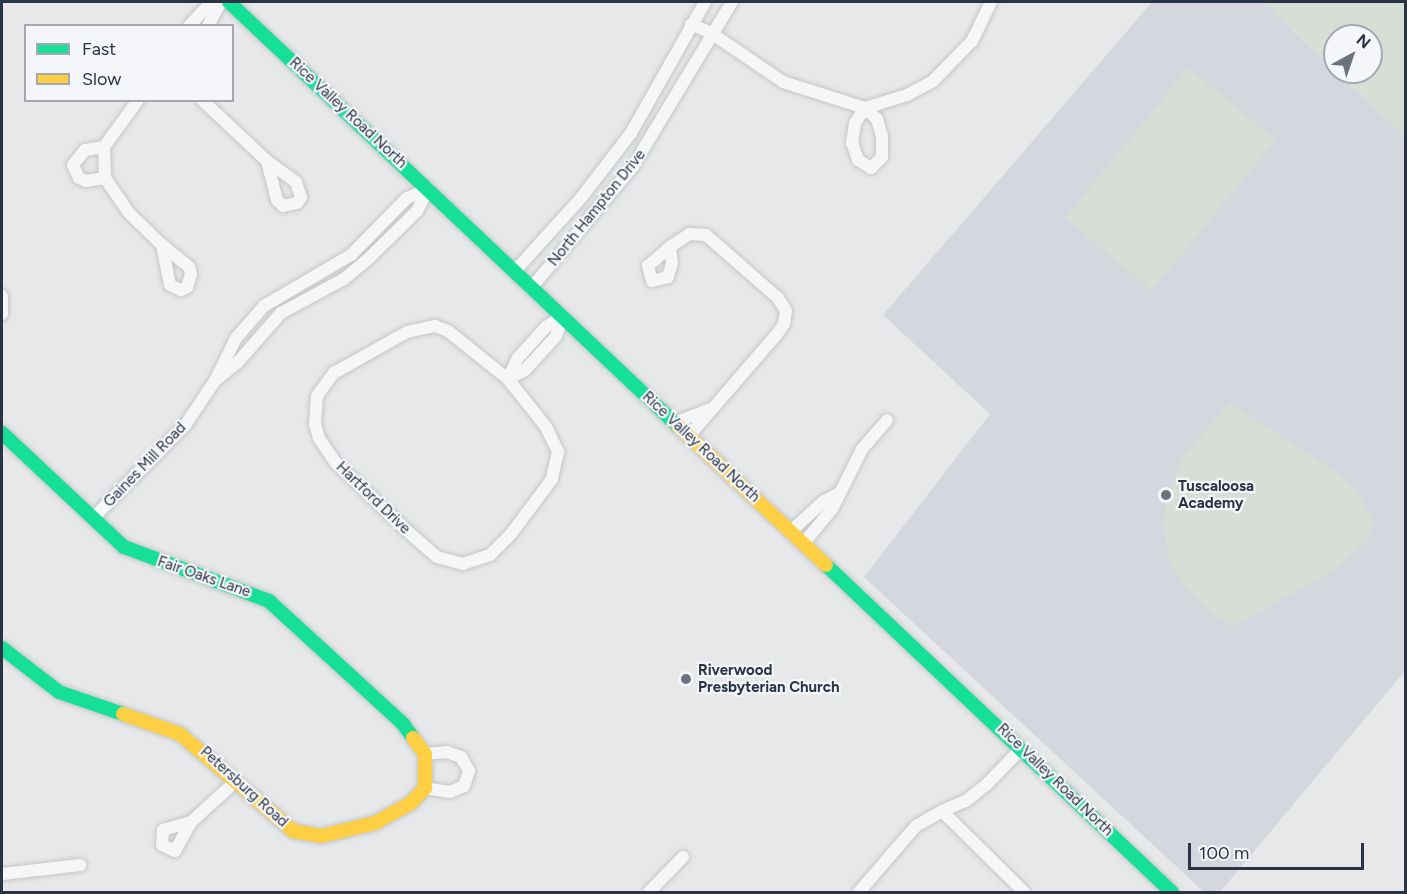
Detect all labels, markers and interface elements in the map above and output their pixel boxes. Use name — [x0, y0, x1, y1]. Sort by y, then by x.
legend — [24, 24, 234, 102]
north arrow — [1323, 24, 1383, 84]
text: N — [1353, 30, 1374, 53]
text: Fast — [82, 38, 116, 60]
street label: Rice Valley Road North — [285, 54, 411, 172]
text: Slow — [82, 68, 121, 90]
street label: North Hampton Drive — [544, 146, 650, 270]
street label: Rice Valley Road North — [638, 388, 764, 506]
street label: Gaines Mill Road — [100, 419, 190, 511]
street label: Hartford Drive — [332, 458, 414, 538]
place label: Tuscaloosa Academy — [1178, 477, 1254, 512]
marker: Tuscaloosa Academy — [1159, 488, 1173, 502]
street label: Fair Oaks Lane — [155, 553, 253, 601]
place label: Riverwood Presbyterian Church — [698, 661, 840, 696]
marker: Riverwood Presbyterian Church — [679, 672, 693, 686]
street label: Rice Valley Road North — [993, 720, 1117, 840]
street label: Petersburg Road — [196, 743, 292, 831]
scale bar — [1191, 831, 1366, 869]
text: 100 m — [1199, 842, 1249, 864]

